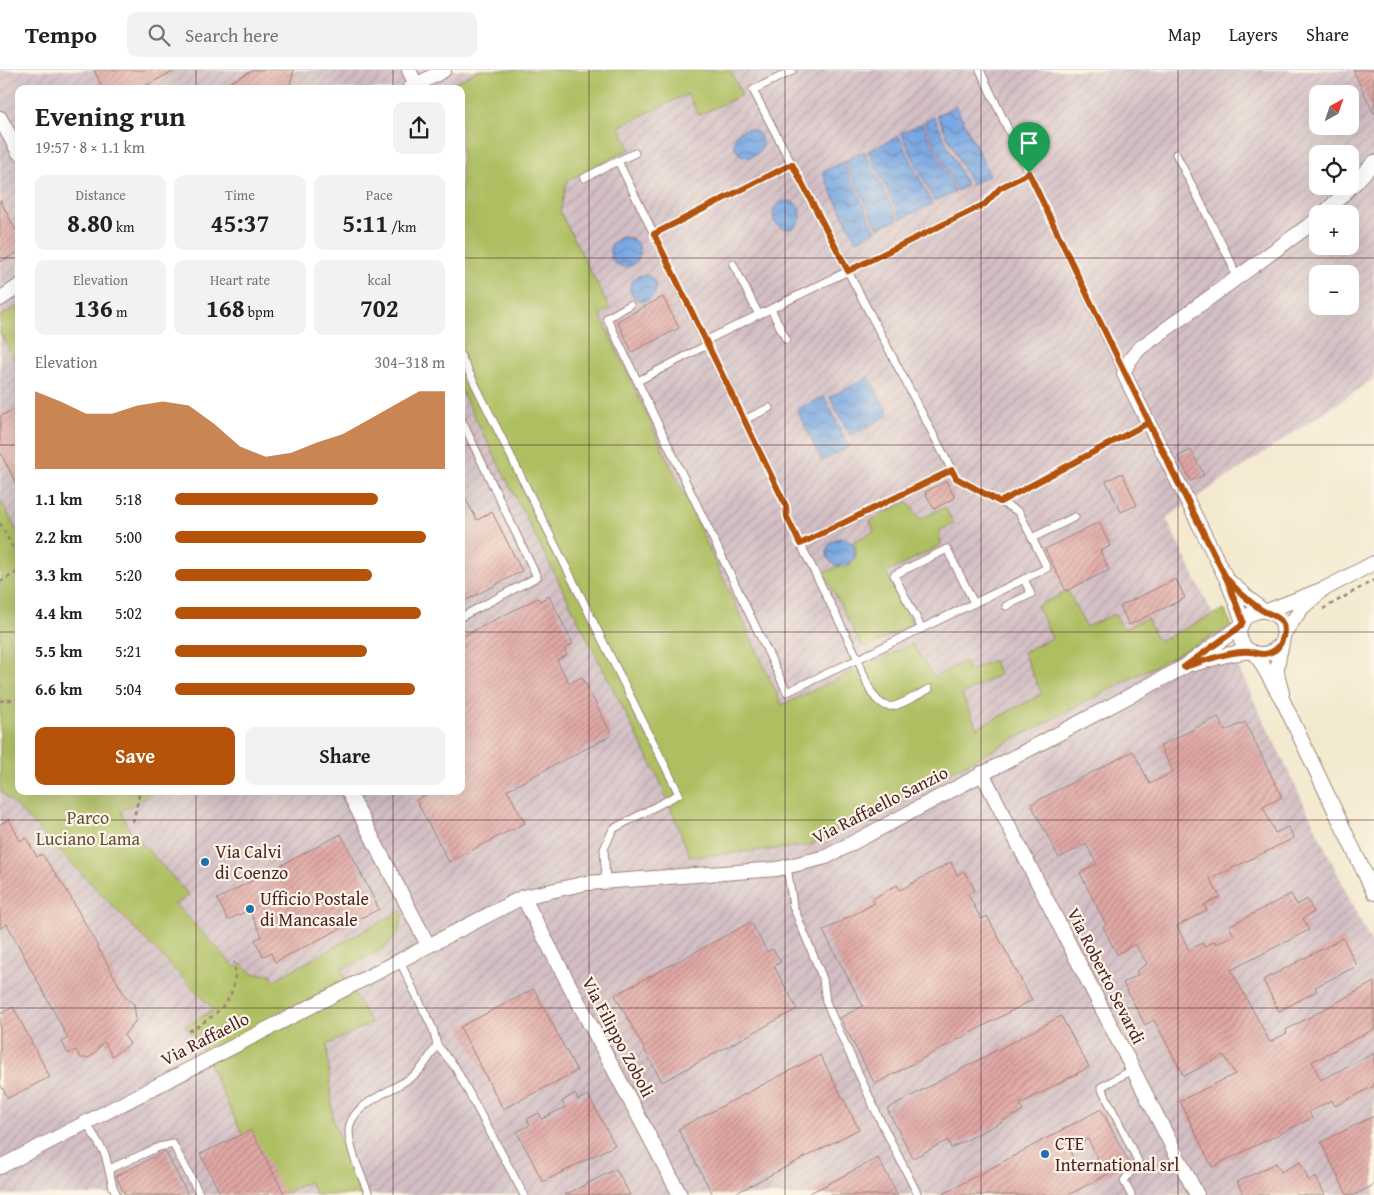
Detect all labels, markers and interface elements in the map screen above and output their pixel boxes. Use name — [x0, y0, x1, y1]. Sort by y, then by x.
search box — [127, 12, 477, 57]
text: Tempo — [25, 17, 97, 52]
icon: search — [145, 21, 173, 49]
text: Search here — [185, 21, 279, 49]
text: Map — [1168, 21, 1201, 48]
text: Layers — [1229, 21, 1278, 48]
text: Share — [1306, 21, 1349, 48]
north arrow — [1309, 85, 1359, 135]
map controls — [1309, 85, 1359, 315]
text: Evening run — [35, 95, 186, 136]
button: share — [393, 102, 445, 154]
pin — [1008, 122, 1050, 173]
icon: arrive — [1015, 129, 1043, 157]
text: 19:57 · 8 × 1.1 km — [35, 135, 145, 159]
button: locate — [1309, 145, 1359, 195]
text: Distance — [76, 185, 126, 205]
text: Time — [225, 185, 255, 205]
text: Pace — [366, 185, 393, 205]
text: 8.80 — [67, 205, 113, 241]
text: 45:37 — [211, 205, 269, 241]
text: 5:11 — [342, 205, 388, 241]
button: + — [1309, 205, 1359, 255]
text: km — [113, 217, 134, 237]
text: /km — [388, 217, 416, 237]
button: − — [1309, 265, 1359, 315]
text: Elevation — [73, 270, 128, 290]
text: Heart rate — [210, 270, 270, 290]
text: kcal — [367, 270, 391, 290]
text: 136 — [74, 290, 113, 326]
text: 168 — [206, 290, 245, 326]
text: 702 — [360, 290, 399, 326]
text: m — [113, 302, 127, 322]
text: bpm — [245, 302, 274, 322]
text: Elevation — [35, 350, 98, 374]
text: 304–318 m — [375, 350, 445, 374]
text: 1.1 km — [35, 487, 82, 511]
text: 5:18 — [115, 487, 142, 511]
text: 2.2 km — [35, 525, 82, 549]
text: 5:00 — [115, 525, 142, 549]
text: 3.3 km — [35, 563, 82, 587]
text: 5:20 — [115, 563, 142, 587]
text: 4.4 km — [35, 601, 82, 625]
text: 5:02 — [115, 601, 142, 625]
text: 5.5 km — [35, 639, 82, 663]
text: 5:21 — [115, 639, 142, 663]
text: 6.6 km — [35, 677, 82, 701]
text: 5:04 — [115, 677, 142, 701]
button: Save — [35, 727, 235, 785]
button: Share — [245, 727, 445, 785]
street label: Via Raffaello Sanzio — [807, 759, 952, 851]
park label: Parco Luciano Lama — [36, 804, 140, 852]
place label: Via Calvi di Coenzo — [215, 838, 288, 886]
marker: Via Calvi di Coenzo — [199, 856, 211, 868]
place label: Ufficio Postale di Mancasale — [260, 885, 369, 933]
marker: Ufficio Postale di Mancasale — [244, 903, 256, 915]
street label: Via Roberto Sevardi — [1060, 903, 1152, 1049]
street label: Via Filippo Zoboli — [575, 972, 662, 1102]
street label: Via Raffaello — [156, 1005, 254, 1072]
place label: CTE International srl — [1055, 1130, 1179, 1178]
marker: CTE International srl — [1039, 1148, 1051, 1160]

